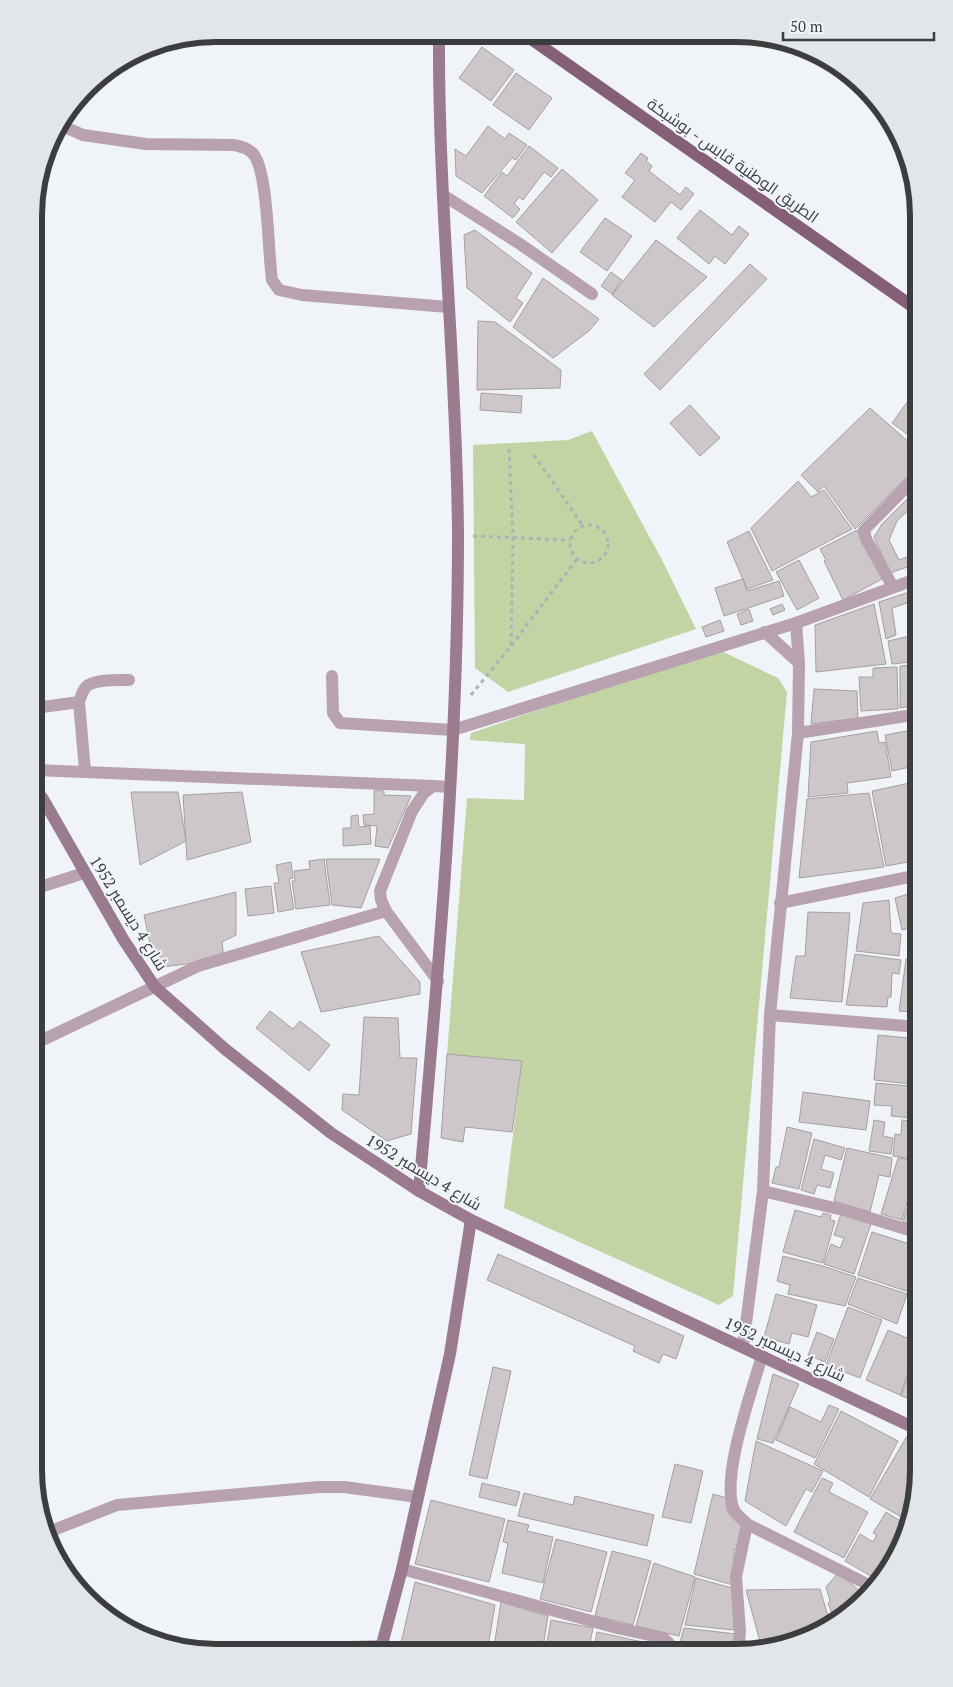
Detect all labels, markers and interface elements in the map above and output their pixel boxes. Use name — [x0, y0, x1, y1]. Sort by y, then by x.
scale bar — [783, 10, 934, 42]
text: 50 m — [790, 16, 823, 36]
street label: الطريق الوطنية قابس - بوشبكة — [643, 92, 823, 228]
street label: شارع 4 ديسمبر 1952 — [84, 851, 173, 975]
street label: شارع 4 ديسمبر 1952 — [362, 1129, 486, 1216]
street label: شارع 4 ديسمبر 1952 — [720, 1311, 849, 1388]

